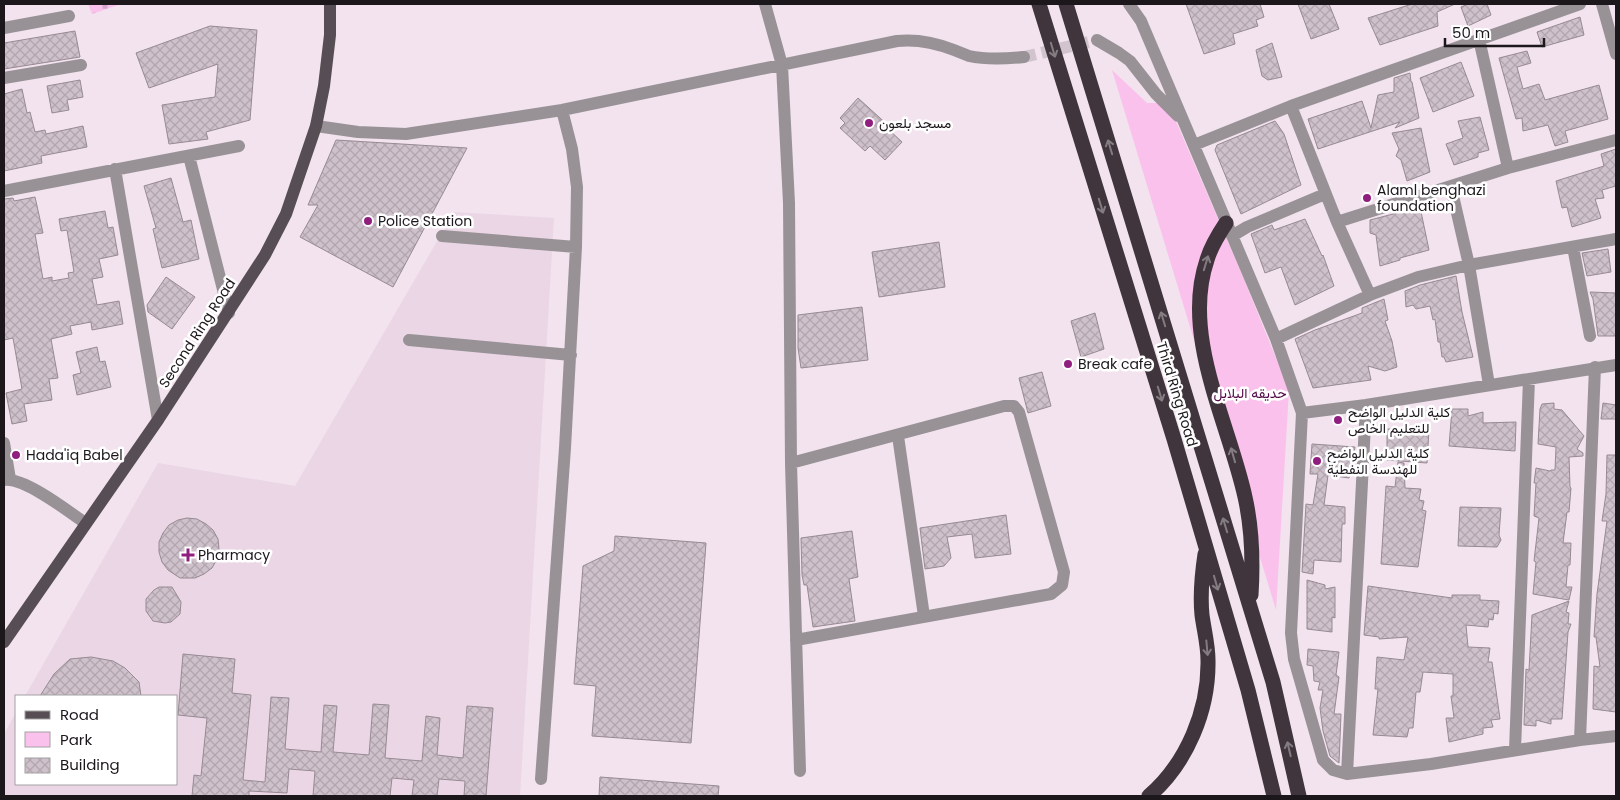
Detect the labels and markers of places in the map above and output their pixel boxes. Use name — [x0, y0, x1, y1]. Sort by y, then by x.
place label: مسجد بلعون — [879, 113, 951, 133]
marker: مسجد بلعون — [863, 117, 875, 129]
place label: Alaml benghazi foundation — [1377, 180, 1486, 216]
marker: Alaml benghazi foundation — [1361, 192, 1373, 204]
place label: Police Station — [378, 211, 472, 231]
marker: Police Station — [362, 215, 374, 227]
place label: Break cafe — [1078, 354, 1152, 374]
marker: Break cafe — [1062, 358, 1074, 370]
place label: كلية الدليل الواضح للتعليم الخاص — [1348, 402, 1450, 438]
marker: كلية الدليل الواضح للتعليم الخاص — [1332, 414, 1344, 426]
place label: كلية الدليل الواضح للهندسة النفطية — [1327, 443, 1429, 479]
place label: Hada'iq Babel — [26, 445, 123, 465]
marker: Hada'iq Babel — [10, 449, 22, 461]
marker: كلية الدليل الواضح للهندسة النفطية — [1311, 455, 1323, 467]
place label: Pharmacy — [198, 545, 270, 565]
marker: Pharmacy — [182, 549, 194, 561]

